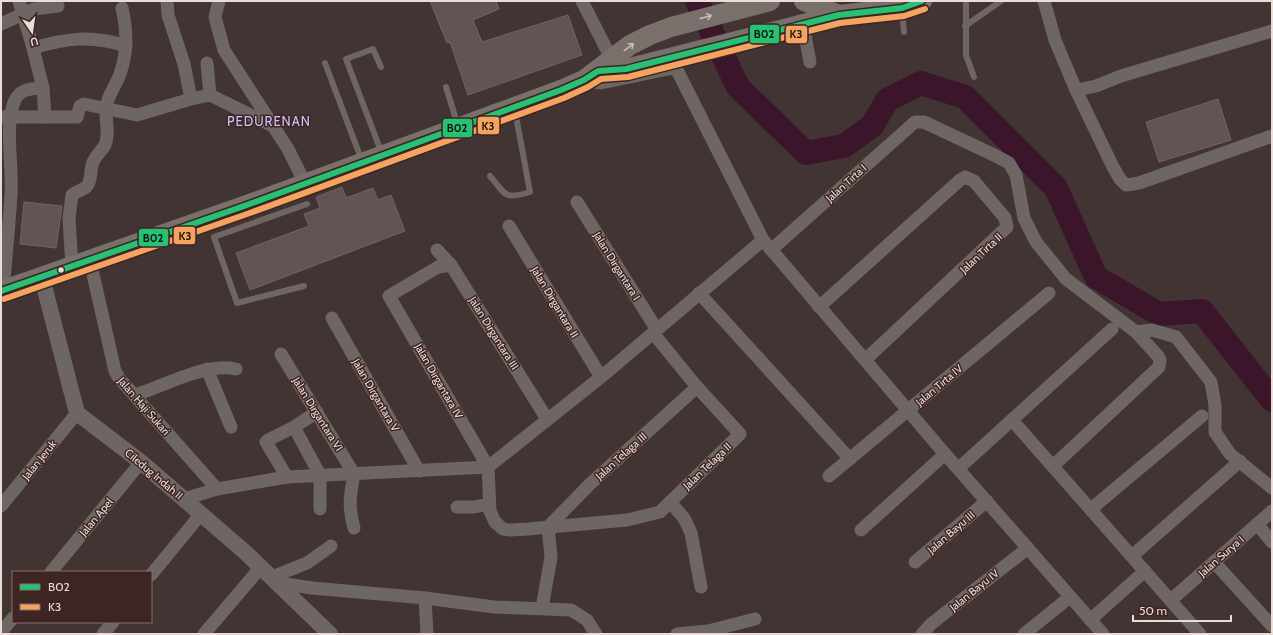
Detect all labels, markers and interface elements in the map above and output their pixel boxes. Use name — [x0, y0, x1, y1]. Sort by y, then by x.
north arrow — [12, 12, 52, 52]
one-way arrow — [699, 13, 712, 20]
line badge: B02 — [749, 24, 780, 44]
line badge: K3 — [785, 25, 808, 44]
text: B02 — [754, 27, 774, 41]
text: K3 — [790, 27, 802, 41]
text: U — [29, 34, 40, 49]
one-way arrow — [623, 43, 634, 51]
district label: PEDURENAN — [227, 113, 311, 129]
line badge: K3 — [477, 116, 500, 135]
line badge: B02 — [442, 118, 473, 138]
text: K3 — [482, 119, 494, 133]
text: B02 — [447, 121, 467, 135]
street label: Jalan Tirta I — [822, 161, 869, 206]
line badge: K3 — [173, 226, 196, 245]
line badge: B02 — [138, 228, 169, 247]
street label: Jalan Dirgantara I — [590, 228, 644, 303]
text: K3 — [179, 229, 191, 243]
street label: Jalan Tirta II — [956, 230, 1005, 277]
text: B02 — [143, 231, 163, 245]
street label: Jalan Dirgantara II — [528, 263, 582, 340]
unlabelled marker — [56, 265, 66, 275]
street label: Jalan Dirgantara III — [465, 293, 522, 372]
street label: Jalan Dirgantara IV — [411, 340, 466, 421]
street label: Jalan Dirgantara V — [349, 355, 403, 434]
street label: Jalan Tirta IV — [912, 361, 966, 409]
street label: Jalan Haji Sukari — [114, 373, 173, 438]
street label: Jalan Dirgantara VI — [289, 374, 346, 454]
street label: Jalan Telaga III — [592, 429, 650, 483]
street label: Jalan Jeruk — [18, 437, 59, 483]
street label: Jalan Telaga II — [679, 439, 734, 493]
street label: Ciledug Indah II — [122, 446, 186, 502]
street label: Jalan Apel — [75, 495, 116, 540]
street label: Jalan Bayu III — [924, 508, 978, 557]
street label: Jalan Surya I — [1194, 532, 1247, 580]
street label: Jalan Bayu IV — [946, 566, 1002, 615]
legend — [12, 571, 152, 623]
text: B02 — [48, 579, 70, 594]
scale bar — [1133, 597, 1231, 623]
text: K3 — [48, 599, 61, 614]
text: 50 m — [1139, 603, 1167, 618]

